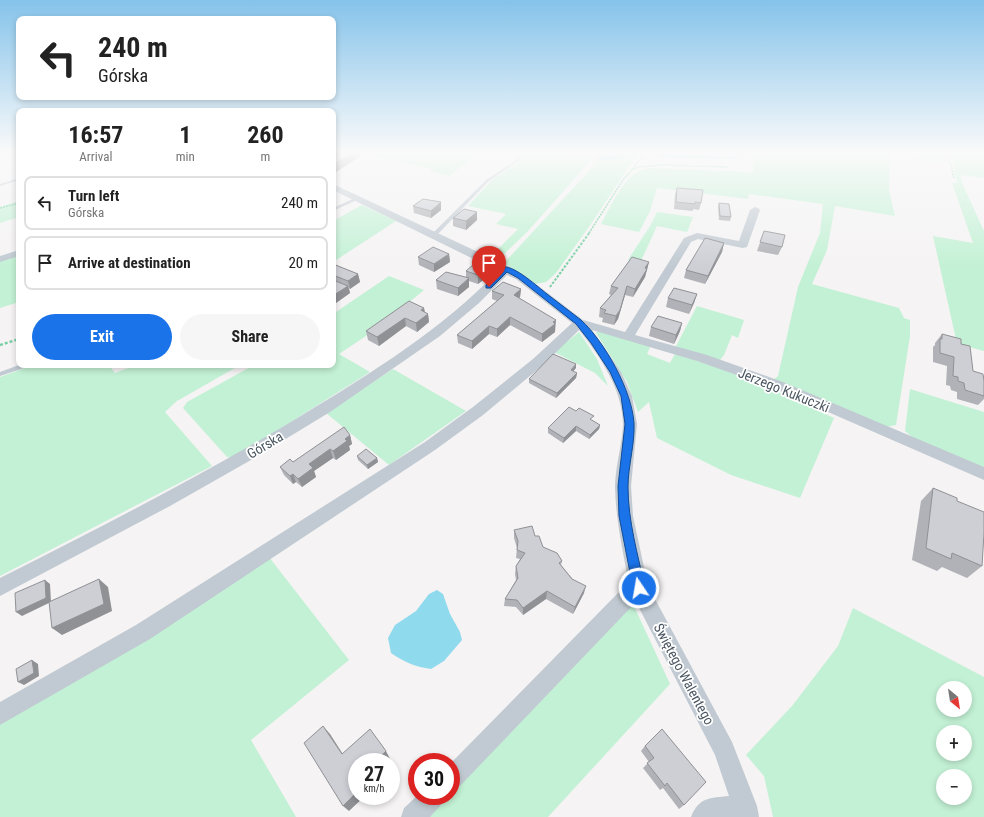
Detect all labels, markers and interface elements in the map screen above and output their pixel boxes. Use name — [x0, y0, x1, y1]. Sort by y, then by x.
text: 240 m — [98, 31, 168, 64]
icon: left — [32, 32, 84, 84]
text: Górska — [98, 65, 148, 86]
text: 16:57 — [68, 121, 123, 149]
text: 1 — [179, 121, 191, 149]
text: 260 — [247, 121, 284, 149]
text: Arrival — [79, 149, 112, 164]
text: min — [176, 149, 195, 164]
text: m — [261, 149, 270, 164]
text: Turn left — [68, 187, 119, 205]
icon: left — [34, 192, 56, 214]
text: 240 m — [281, 194, 318, 212]
text: Górska — [68, 205, 104, 220]
pin — [472, 246, 506, 287]
icon: arrive — [34, 252, 56, 274]
icon: arrive — [478, 252, 500, 274]
text: Arrive at destination — [68, 254, 191, 272]
text: 20 m — [288, 254, 318, 272]
button: Exit — [32, 314, 172, 360]
button: Share — [180, 314, 320, 360]
street label: Jerzego Kukuczki — [736, 364, 832, 416]
street label: Górska — [244, 428, 286, 462]
position arrow — [618, 567, 660, 609]
street label: Świętego Walentego — [651, 620, 718, 727]
north arrow — [936, 681, 972, 717]
map controls — [936, 681, 972, 805]
button: + — [936, 725, 972, 761]
speed limit sign: 30 — [408, 753, 460, 805]
text: 27 — [364, 762, 384, 786]
button: − — [936, 769, 972, 805]
text: km/h — [364, 783, 384, 794]

